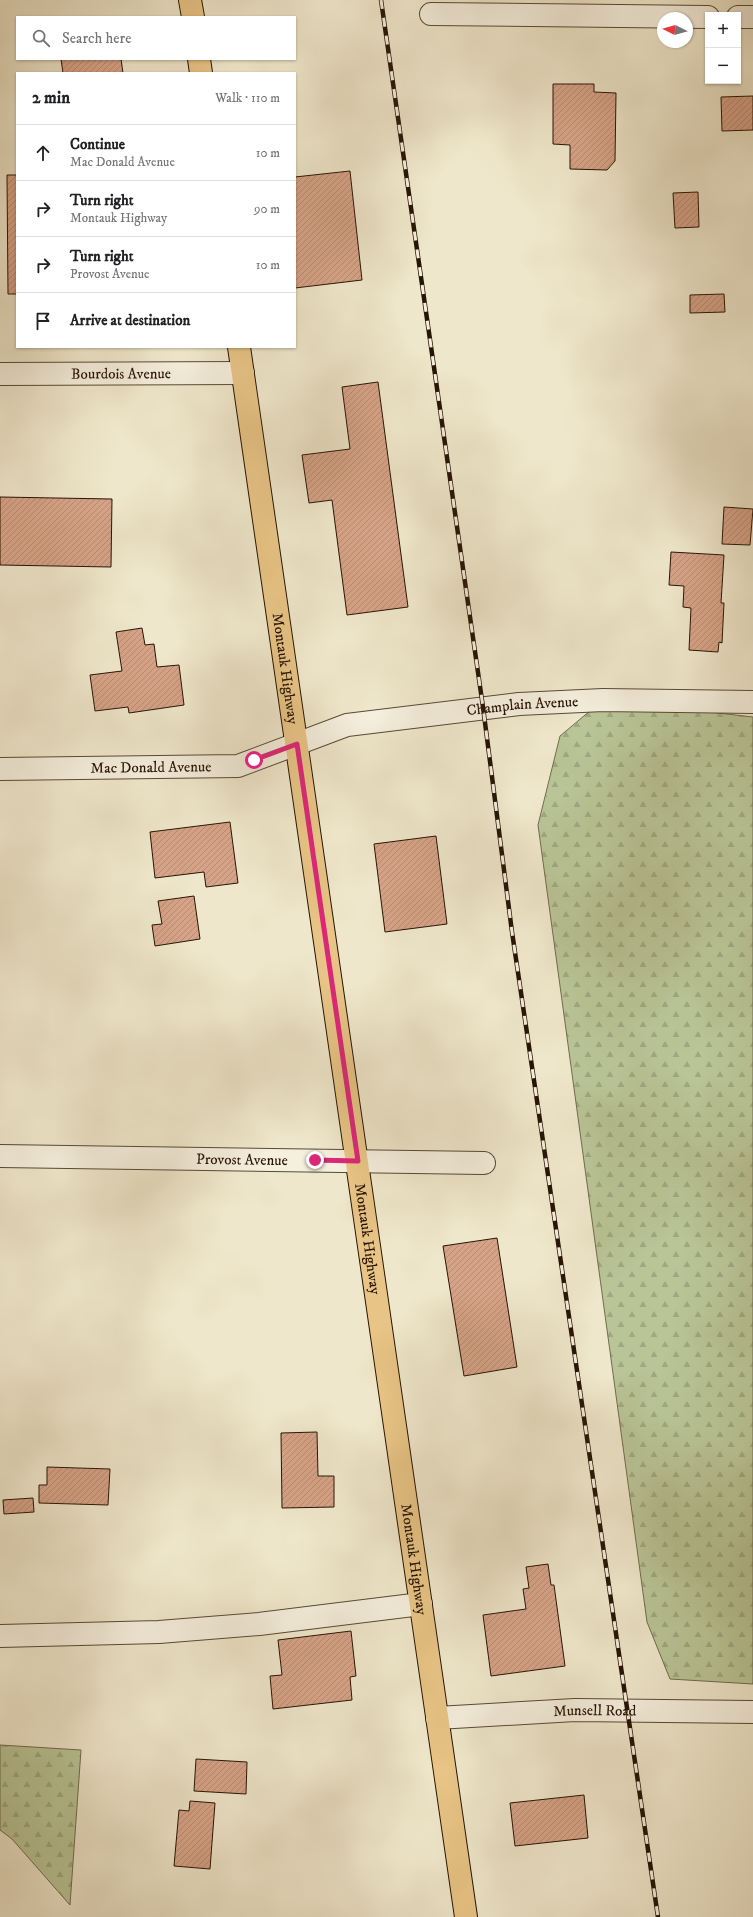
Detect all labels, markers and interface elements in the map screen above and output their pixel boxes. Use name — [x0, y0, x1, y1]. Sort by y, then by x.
north arrow — [657, 12, 693, 48]
map controls — [705, 12, 741, 84]
button: + — [705, 12, 741, 48]
search box — [16, 16, 296, 60]
icon: search — [30, 27, 52, 49]
text: Search here — [62, 29, 131, 48]
button: − — [705, 48, 741, 84]
text: 2 min — [32, 87, 70, 109]
text: Walk · 110 m — [215, 90, 280, 106]
text: Continue — [70, 135, 125, 154]
icon: ahead — [32, 142, 54, 164]
text: 10 m — [256, 145, 280, 161]
text: Mac Donald Avenue — [70, 154, 175, 170]
text: Turn right — [70, 191, 133, 210]
icon: right — [32, 198, 54, 220]
text: 90 m — [254, 201, 280, 217]
text: Montauk Highway — [70, 210, 167, 226]
text: Turn right — [70, 247, 133, 266]
icon: right — [32, 254, 54, 276]
text: 10 m — [256, 257, 280, 273]
text: Provost Avenue — [70, 266, 149, 282]
icon: arrive — [32, 310, 54, 332]
text: Arrive at destination — [70, 311, 190, 330]
street label: Bourdois Avenue — [71, 364, 171, 383]
street label: Montauk Highway — [268, 612, 303, 726]
street label: Champlain Avenue — [465, 692, 579, 720]
route start — [245, 751, 263, 769]
street label: Mac Donald Avenue — [90, 757, 212, 777]
street label: Provost Avenue — [196, 1149, 288, 1170]
route end — [306, 1151, 324, 1169]
street label: Montauk Highway — [350, 1182, 385, 1296]
street label: Montauk Highway — [397, 1502, 432, 1617]
street label: Munsell Road — [553, 1700, 637, 1721]

